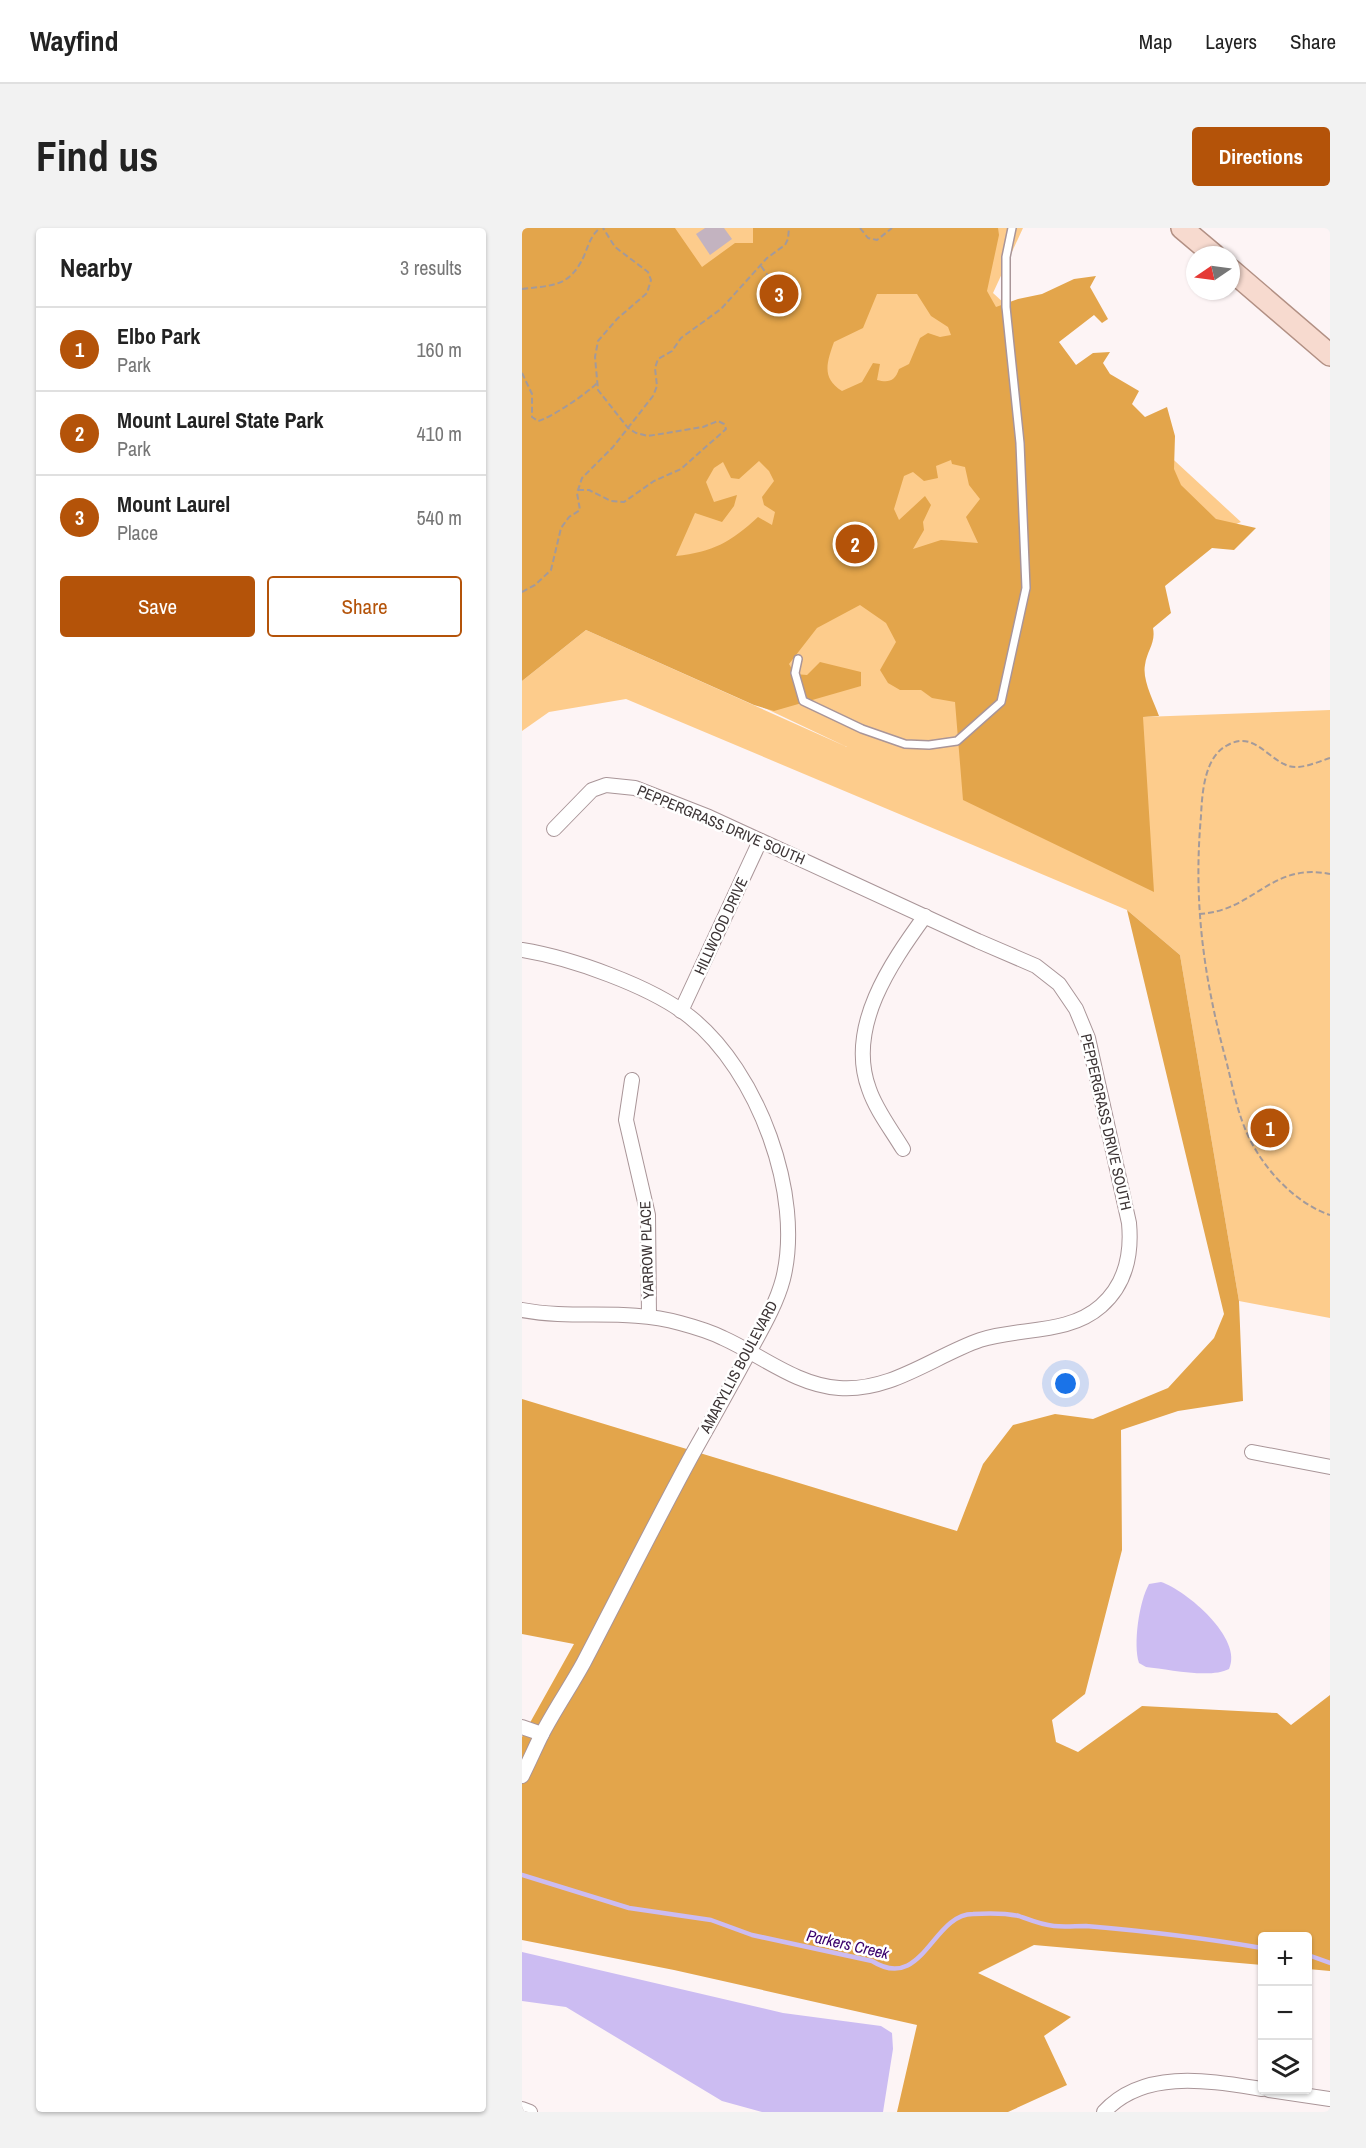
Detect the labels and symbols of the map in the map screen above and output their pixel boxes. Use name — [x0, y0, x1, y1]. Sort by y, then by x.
north arrow — [1186, 246, 1240, 300]
pin: 3 — [760, 272, 798, 316]
pin: 2 — [836, 522, 874, 566]
street label: PEPPERGRASS DRIVE SOUTH — [634, 780, 808, 869]
street label: HILLWOOD DRIVE — [689, 873, 752, 978]
street label: PEPPERGRASS DRIVE SOUTH — [1076, 1032, 1137, 1212]
pin: 1 — [1250, 1106, 1290, 1150]
street label: YARROW PLACE — [634, 1201, 659, 1299]
street label: AMARYLLIS BOULEVARD — [694, 1297, 782, 1438]
your location — [1051, 1369, 1080, 1398]
water label: Parkers Creek — [805, 1924, 892, 1964]

